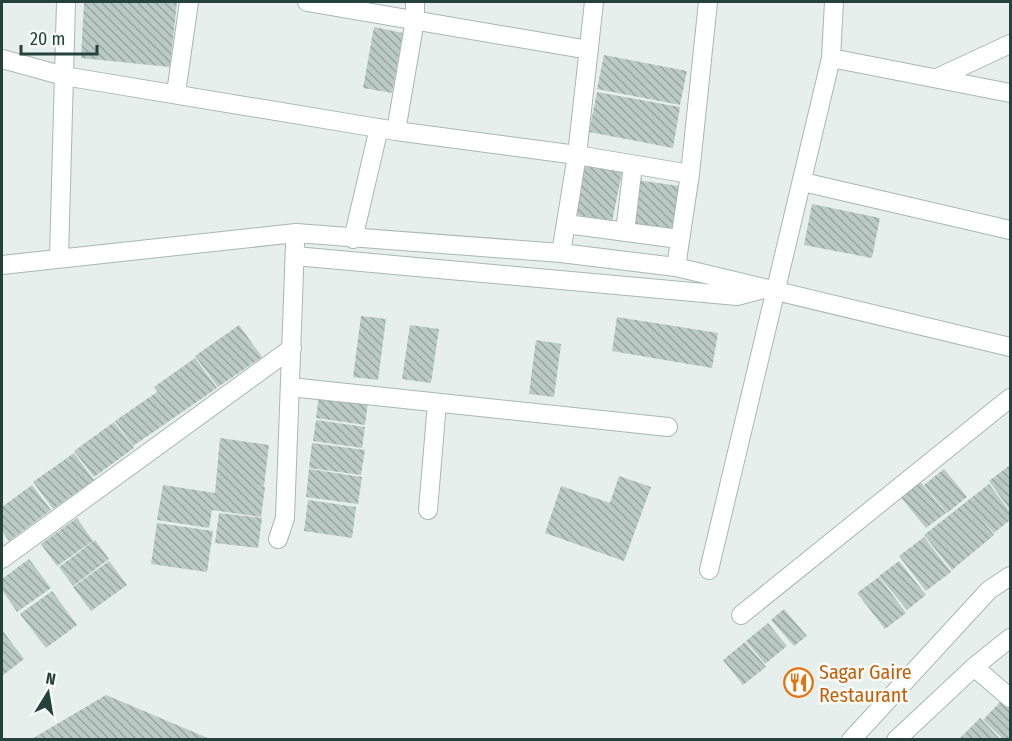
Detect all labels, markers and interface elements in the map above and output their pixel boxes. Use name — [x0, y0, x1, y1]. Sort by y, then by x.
scale bar — [21, 18, 98, 56]
text: 20 m — [30, 28, 65, 50]
place label: Sagar Gaire Restaurant — [819, 660, 912, 707]
north arrow — [18, 663, 78, 723]
restaurant icon: Sagar Gaire Restaurant — [782, 667, 814, 699]
text: N — [44, 669, 57, 689]

